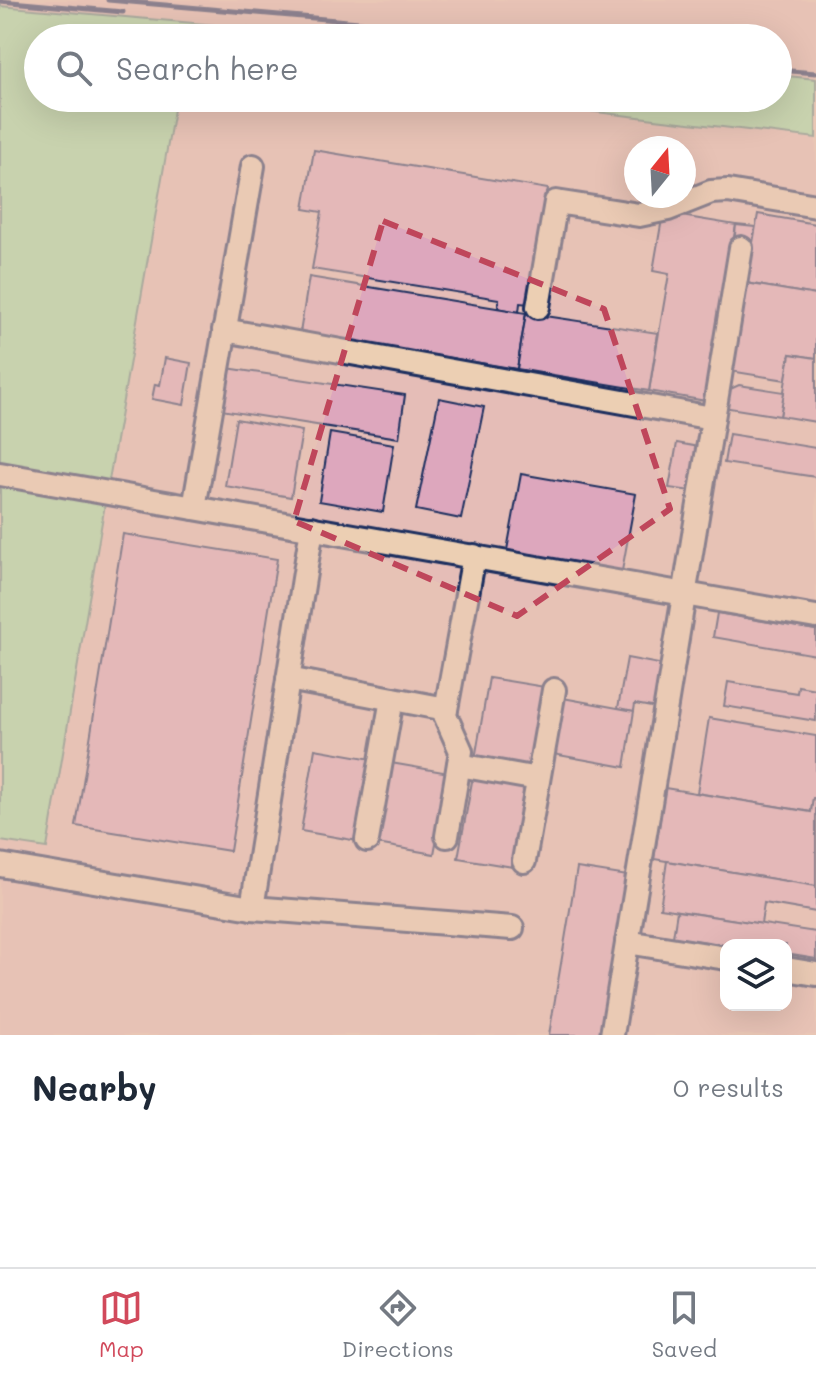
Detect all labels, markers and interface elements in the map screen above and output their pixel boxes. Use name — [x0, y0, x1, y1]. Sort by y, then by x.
search box — [24, 24, 792, 112]
icon: search — [52, 46, 96, 90]
text: Search here — [116, 48, 299, 88]
north arrow — [624, 136, 696, 208]
map controls — [720, 939, 792, 1011]
button: layers — [720, 939, 792, 1011]
text: Nearby — [32, 1065, 157, 1110]
text: 0 results — [673, 1070, 784, 1104]
tab: Map — [99, 1286, 144, 1363]
tab: Directions — [342, 1286, 454, 1363]
tab: Saved — [652, 1286, 717, 1363]

